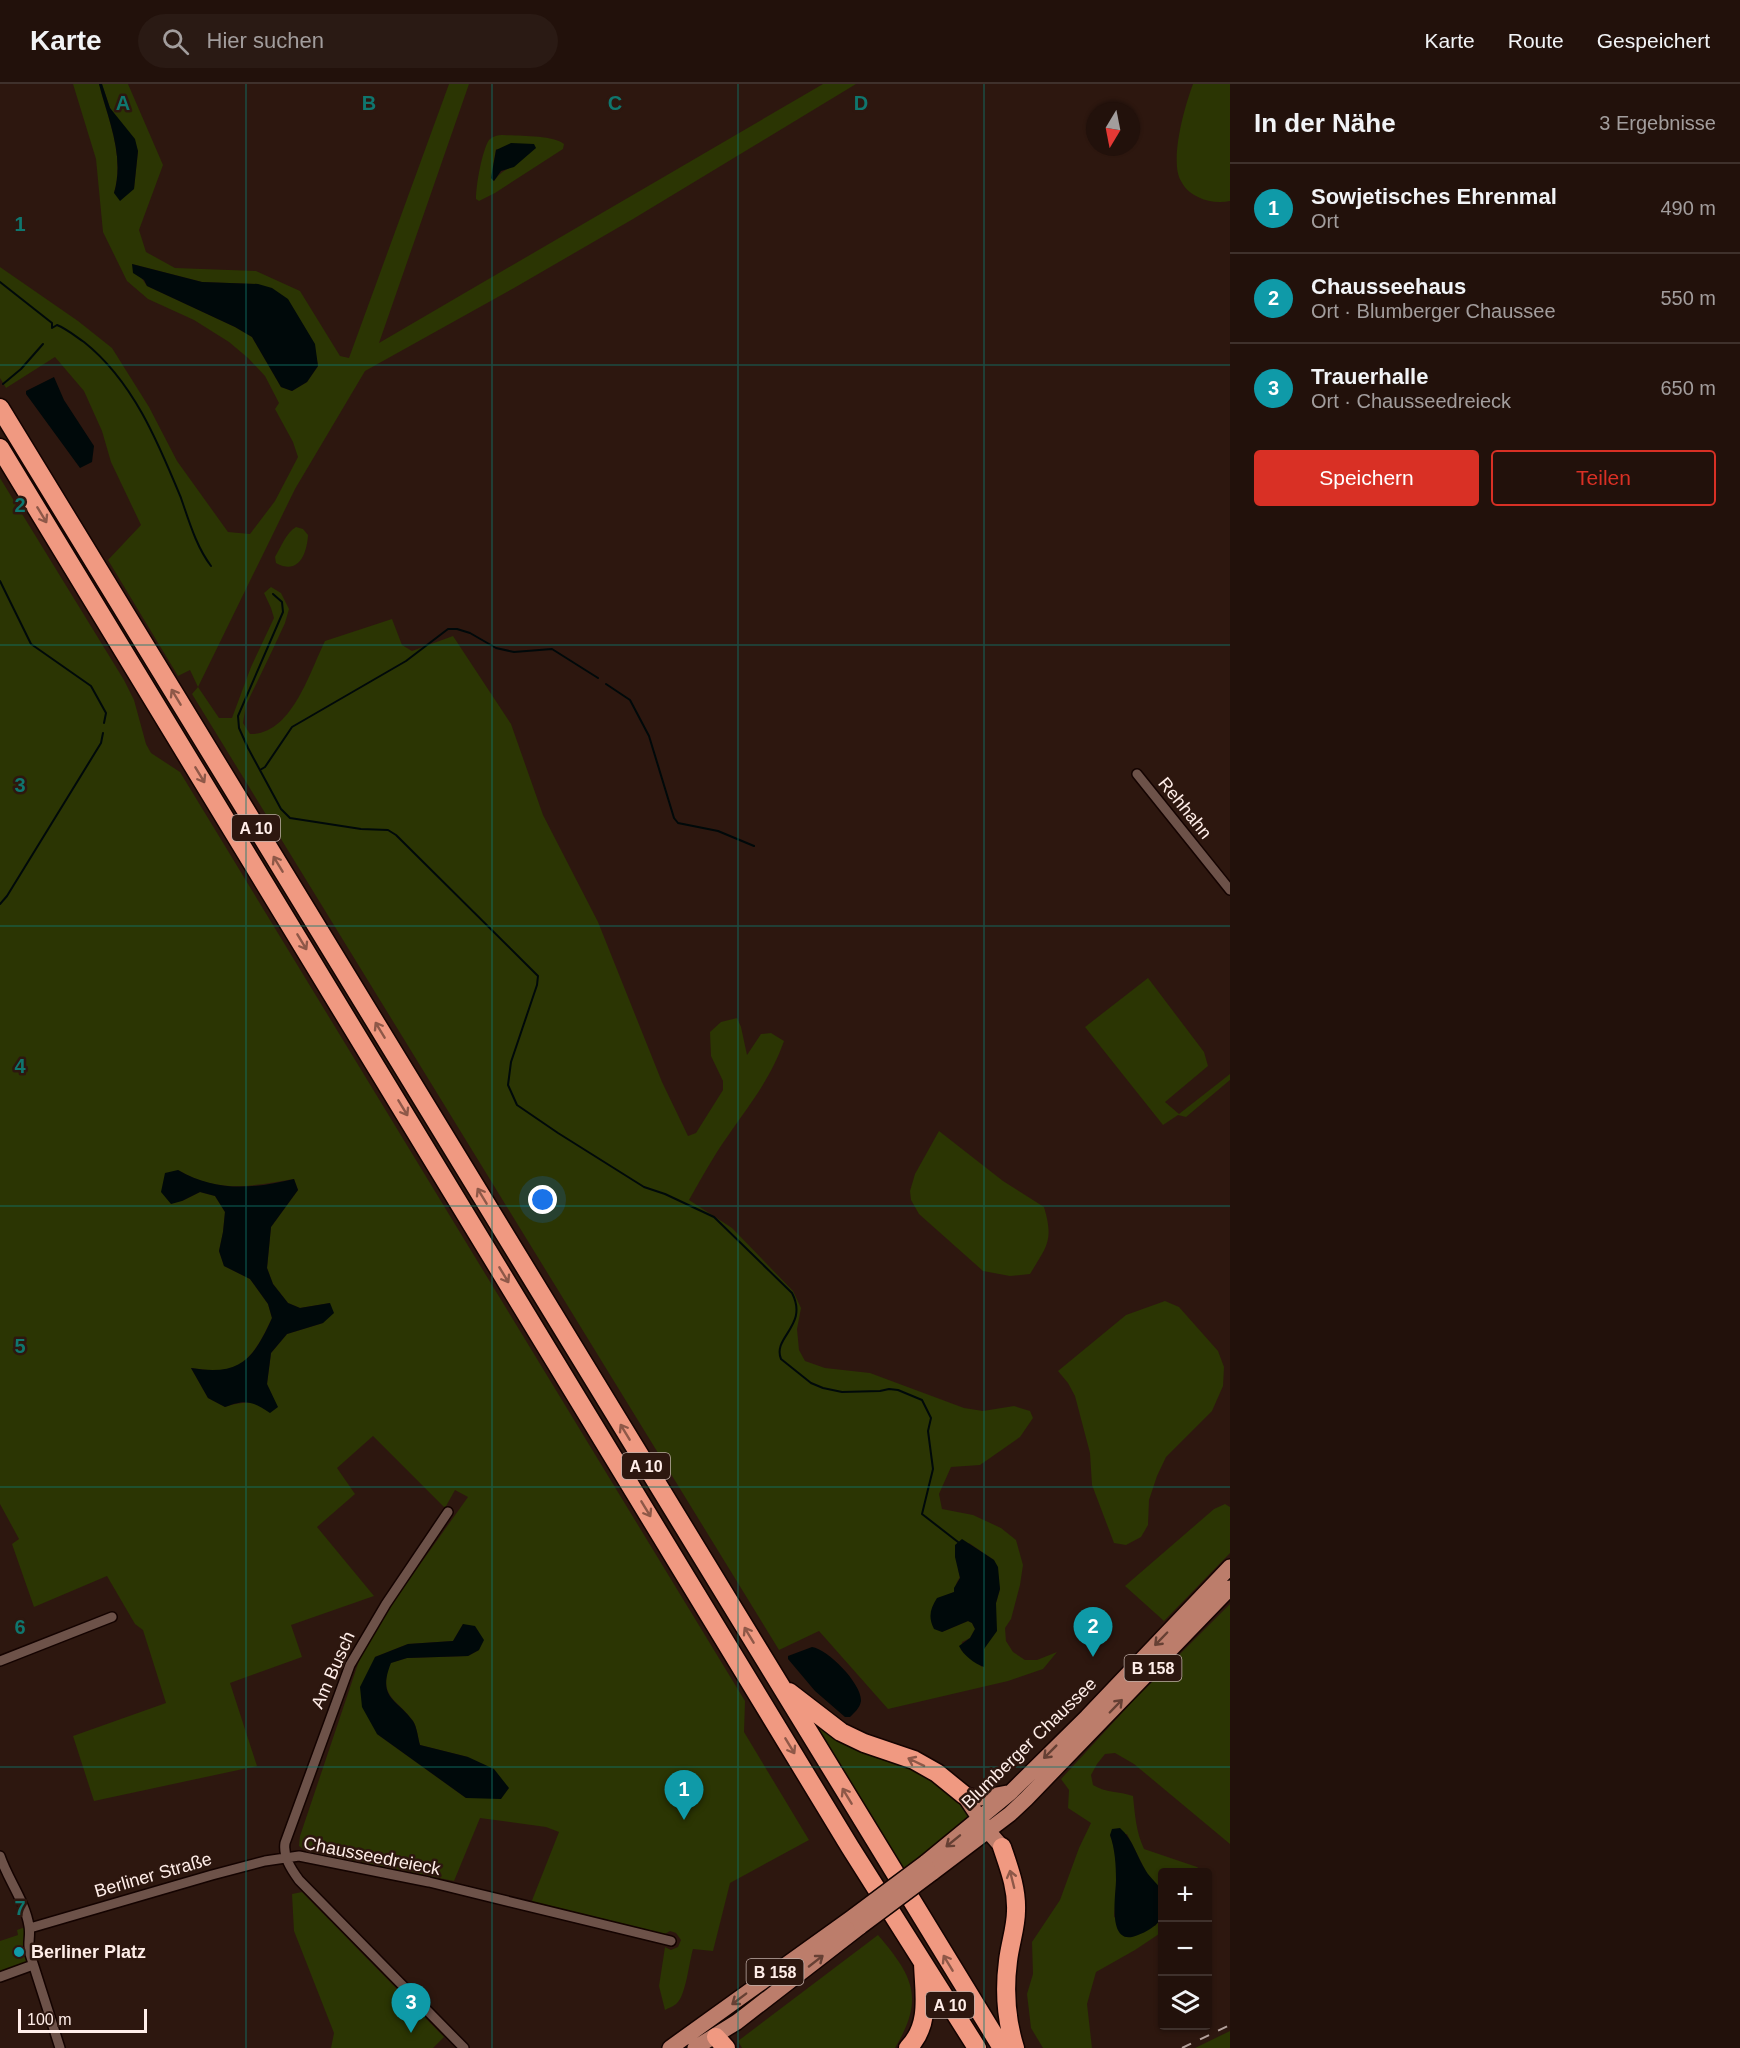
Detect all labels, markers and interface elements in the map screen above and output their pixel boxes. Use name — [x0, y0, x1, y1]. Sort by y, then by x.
search box — [138, 14, 558, 68]
text: Karte — [30, 25, 102, 56]
icon: search — [159, 25, 192, 58]
text: Hier suchen — [207, 28, 324, 53]
text: Karte — [1425, 29, 1475, 52]
text: Route — [1508, 29, 1564, 52]
text: Gespeichert — [1597, 29, 1710, 52]
text: A — [116, 92, 130, 114]
text: B — [362, 92, 376, 114]
text: C — [608, 92, 622, 114]
text: D — [854, 92, 868, 114]
north arrow — [1086, 102, 1140, 156]
text: In der Nähe — [1254, 108, 1396, 138]
text: 3 Ergebnisse — [1599, 112, 1716, 134]
text: Sowjetisches Ehrenmal — [1311, 184, 1557, 209]
text: 1 — [1268, 197, 1279, 219]
text: 490 m — [1660, 197, 1716, 219]
text: Ort — [1311, 210, 1339, 232]
text: 1 — [14, 213, 26, 235]
text: Chausseehaus — [1311, 274, 1466, 299]
text: 2 — [1268, 287, 1279, 309]
text: 550 m — [1660, 287, 1716, 309]
text: Ort · Blumberger Chaussee — [1311, 300, 1556, 322]
text: Trauerhalle — [1311, 364, 1428, 389]
text: 3 — [1268, 377, 1279, 399]
text: 650 m — [1660, 377, 1716, 399]
text: Ort · Chausseedreieck — [1311, 390, 1511, 412]
button: Speichern — [1254, 450, 1479, 506]
button: Teilen — [1491, 450, 1716, 506]
text: 2 — [14, 494, 26, 516]
one-way arrow — [35, 507, 48, 524]
one-way arrow — [170, 689, 183, 706]
one-way arrow — [195, 766, 207, 783]
street label: Rehhahn — [1154, 773, 1216, 843]
text: 3 — [14, 774, 26, 796]
road number: A 10 — [232, 815, 280, 841]
one-way arrow — [272, 856, 284, 873]
one-way arrow — [296, 933, 308, 950]
one-way arrow — [373, 1022, 385, 1039]
text: 4 — [14, 1055, 26, 1077]
one-way arrow — [398, 1099, 410, 1116]
your location — [528, 1185, 557, 1214]
one-way arrow — [475, 1188, 488, 1205]
one-way arrow — [499, 1266, 511, 1283]
text: 5 — [14, 1335, 26, 1357]
one-way arrow — [619, 1424, 631, 1441]
road number: A 10 — [622, 1453, 670, 1479]
one-way arrow — [641, 1500, 653, 1517]
pin: 2 — [1074, 1608, 1112, 1657]
text: 6 — [14, 1616, 26, 1638]
one-way arrow — [742, 1627, 754, 1644]
street label: Am Busch — [307, 1628, 359, 1712]
one-way arrow — [1154, 1632, 1168, 1647]
road number: B 158 — [1124, 1655, 1182, 1681]
street label: Blumberger Chaussee — [958, 1674, 1100, 1812]
one-way arrow — [1109, 1699, 1124, 1714]
one-way arrow — [784, 1737, 796, 1754]
one-way arrow — [1043, 1745, 1058, 1760]
one-way arrow — [907, 1755, 925, 1767]
pin: 1 — [664, 1770, 704, 1820]
one-way arrow — [841, 1788, 853, 1805]
street label: Chausseedreieck — [302, 1833, 443, 1879]
one-way arrow — [945, 1834, 961, 1847]
street label: Berliner Straße — [92, 1849, 214, 1901]
map controls — [1158, 1868, 1212, 2030]
button: + — [1158, 1868, 1212, 1922]
one-way arrow — [1005, 1870, 1017, 1889]
text: 7 — [14, 1897, 26, 1919]
button: − — [1158, 1922, 1212, 1976]
place label: Berliner Platz — [31, 1942, 146, 1962]
marker: Berliner Platz — [12, 1945, 26, 1959]
one-way arrow — [808, 1955, 824, 1967]
one-way arrow — [942, 1955, 954, 1972]
road number: B 158 — [746, 1959, 804, 1985]
button: layers — [1158, 1976, 1212, 2030]
pin: 3 — [392, 1984, 430, 2033]
road number: A 10 — [926, 1992, 974, 2018]
one-way arrow — [731, 1993, 747, 2006]
scale bar — [18, 2006, 147, 2034]
text: 100 m — [27, 2011, 71, 2028]

